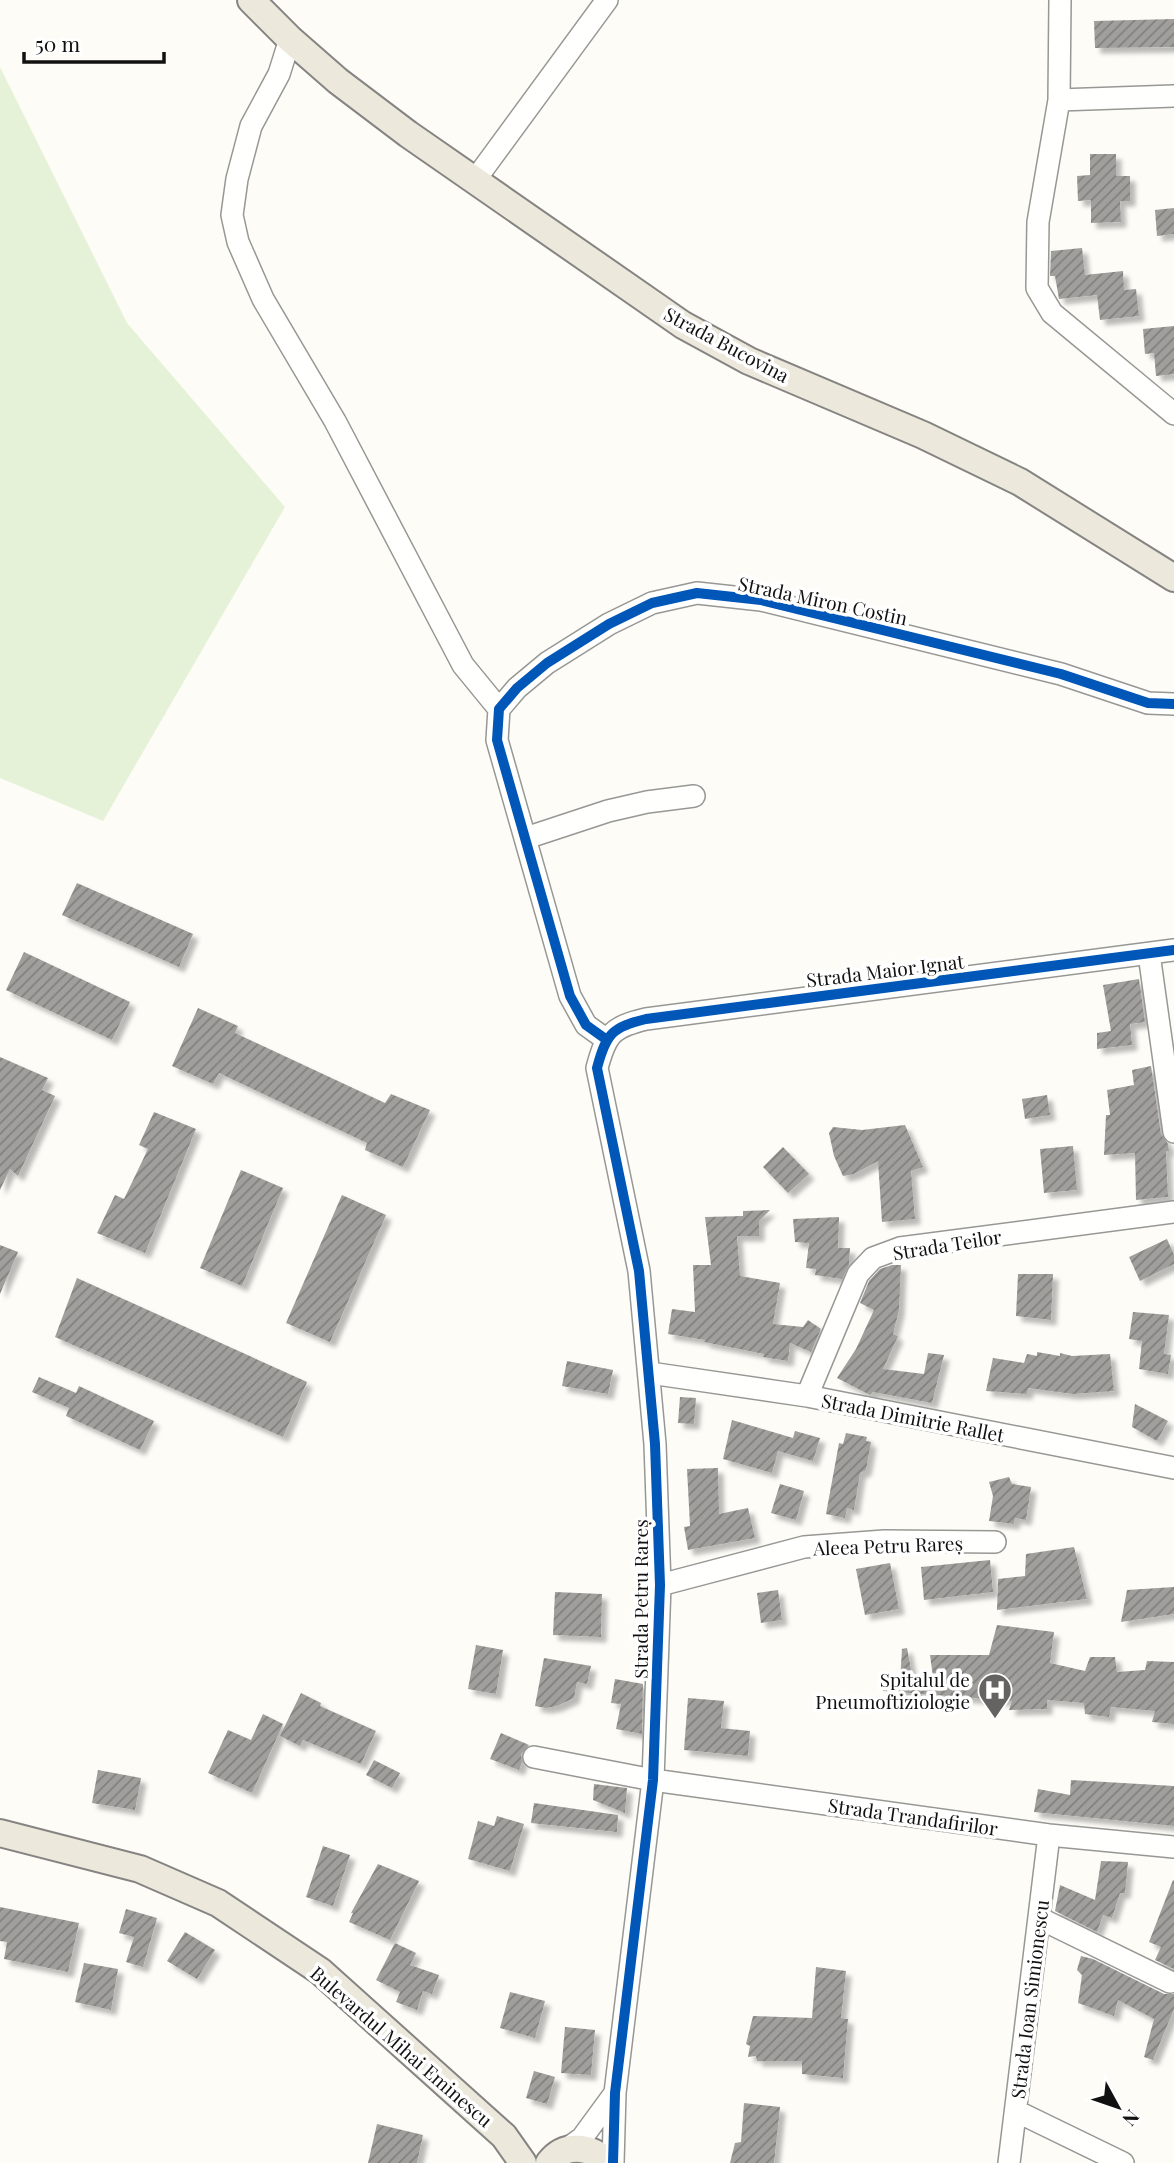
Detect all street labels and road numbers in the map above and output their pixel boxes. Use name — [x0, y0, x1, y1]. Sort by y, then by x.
street label: Strada Bucovina — [660, 300, 794, 388]
street label: Strada Miron Costin — [736, 569, 911, 631]
street label: Strada Maior Ignat — [805, 947, 965, 993]
street label: Strada Teilor — [891, 1222, 1004, 1265]
street label: Strada Dimitrie Rallet — [819, 1387, 1007, 1448]
street label: Strada Petru Rareș — [627, 1519, 653, 1679]
street label: Aleea Petru Rareș — [812, 1529, 963, 1561]
street label: Strada Trandafirilor — [827, 1791, 1000, 1841]
street label: Strada Ioan Simionescu — [1004, 1898, 1054, 2100]
street label: Bulevardul Mihai Eminescu — [305, 1960, 499, 2132]

